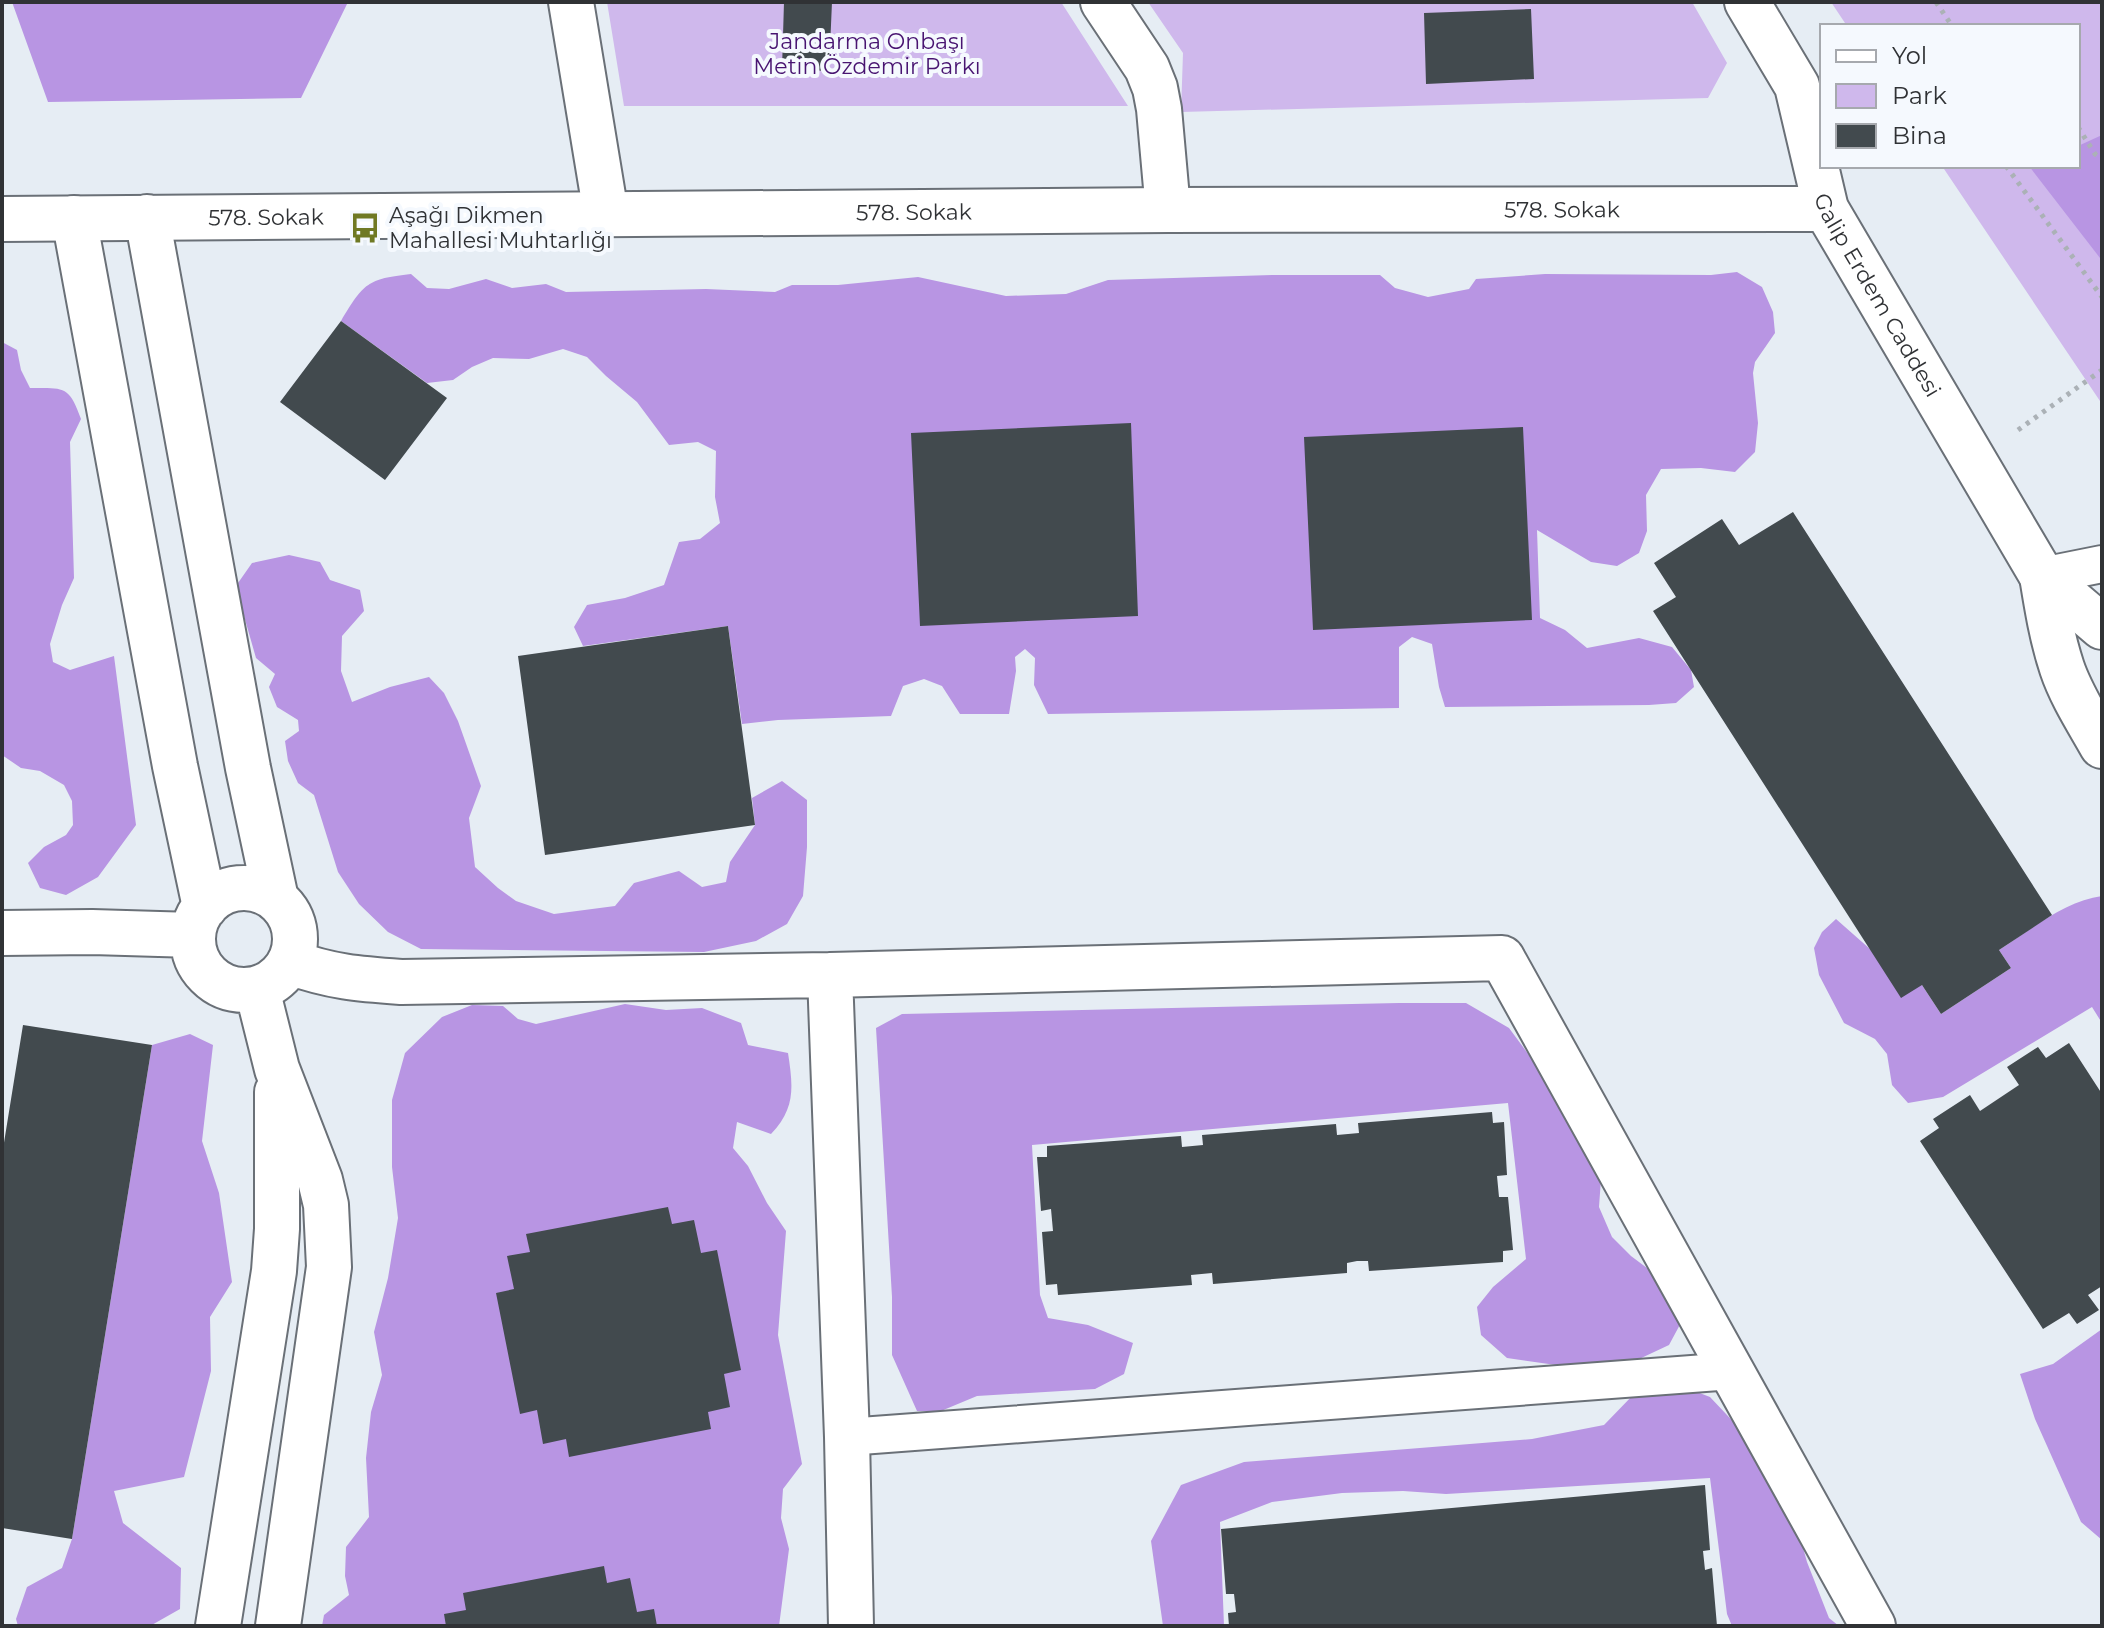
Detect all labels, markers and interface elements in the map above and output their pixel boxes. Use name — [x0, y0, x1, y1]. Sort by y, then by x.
legend — [1820, 24, 2080, 168]
park label: Jandarma Onbaşı Metin Özdemir Parkı — [753, 28, 981, 80]
text: Yol — [1892, 41, 1927, 70]
text: Park — [1892, 81, 1947, 110]
text: Bina — [1892, 121, 1947, 150]
street label: Galip Erdem Caddesi — [1809, 191, 1947, 402]
street label: 578. Sokak — [1504, 196, 1621, 223]
street label: 578. Sokak — [856, 198, 973, 226]
place label: Aşağı Dikmen Mahallesi Muhtarlığı — [389, 202, 612, 254]
street label: 578. Sokak — [208, 203, 325, 231]
bus stop icon: Aşağı Dikmen Mahallesi Muhtarlığı — [348, 211, 382, 245]

